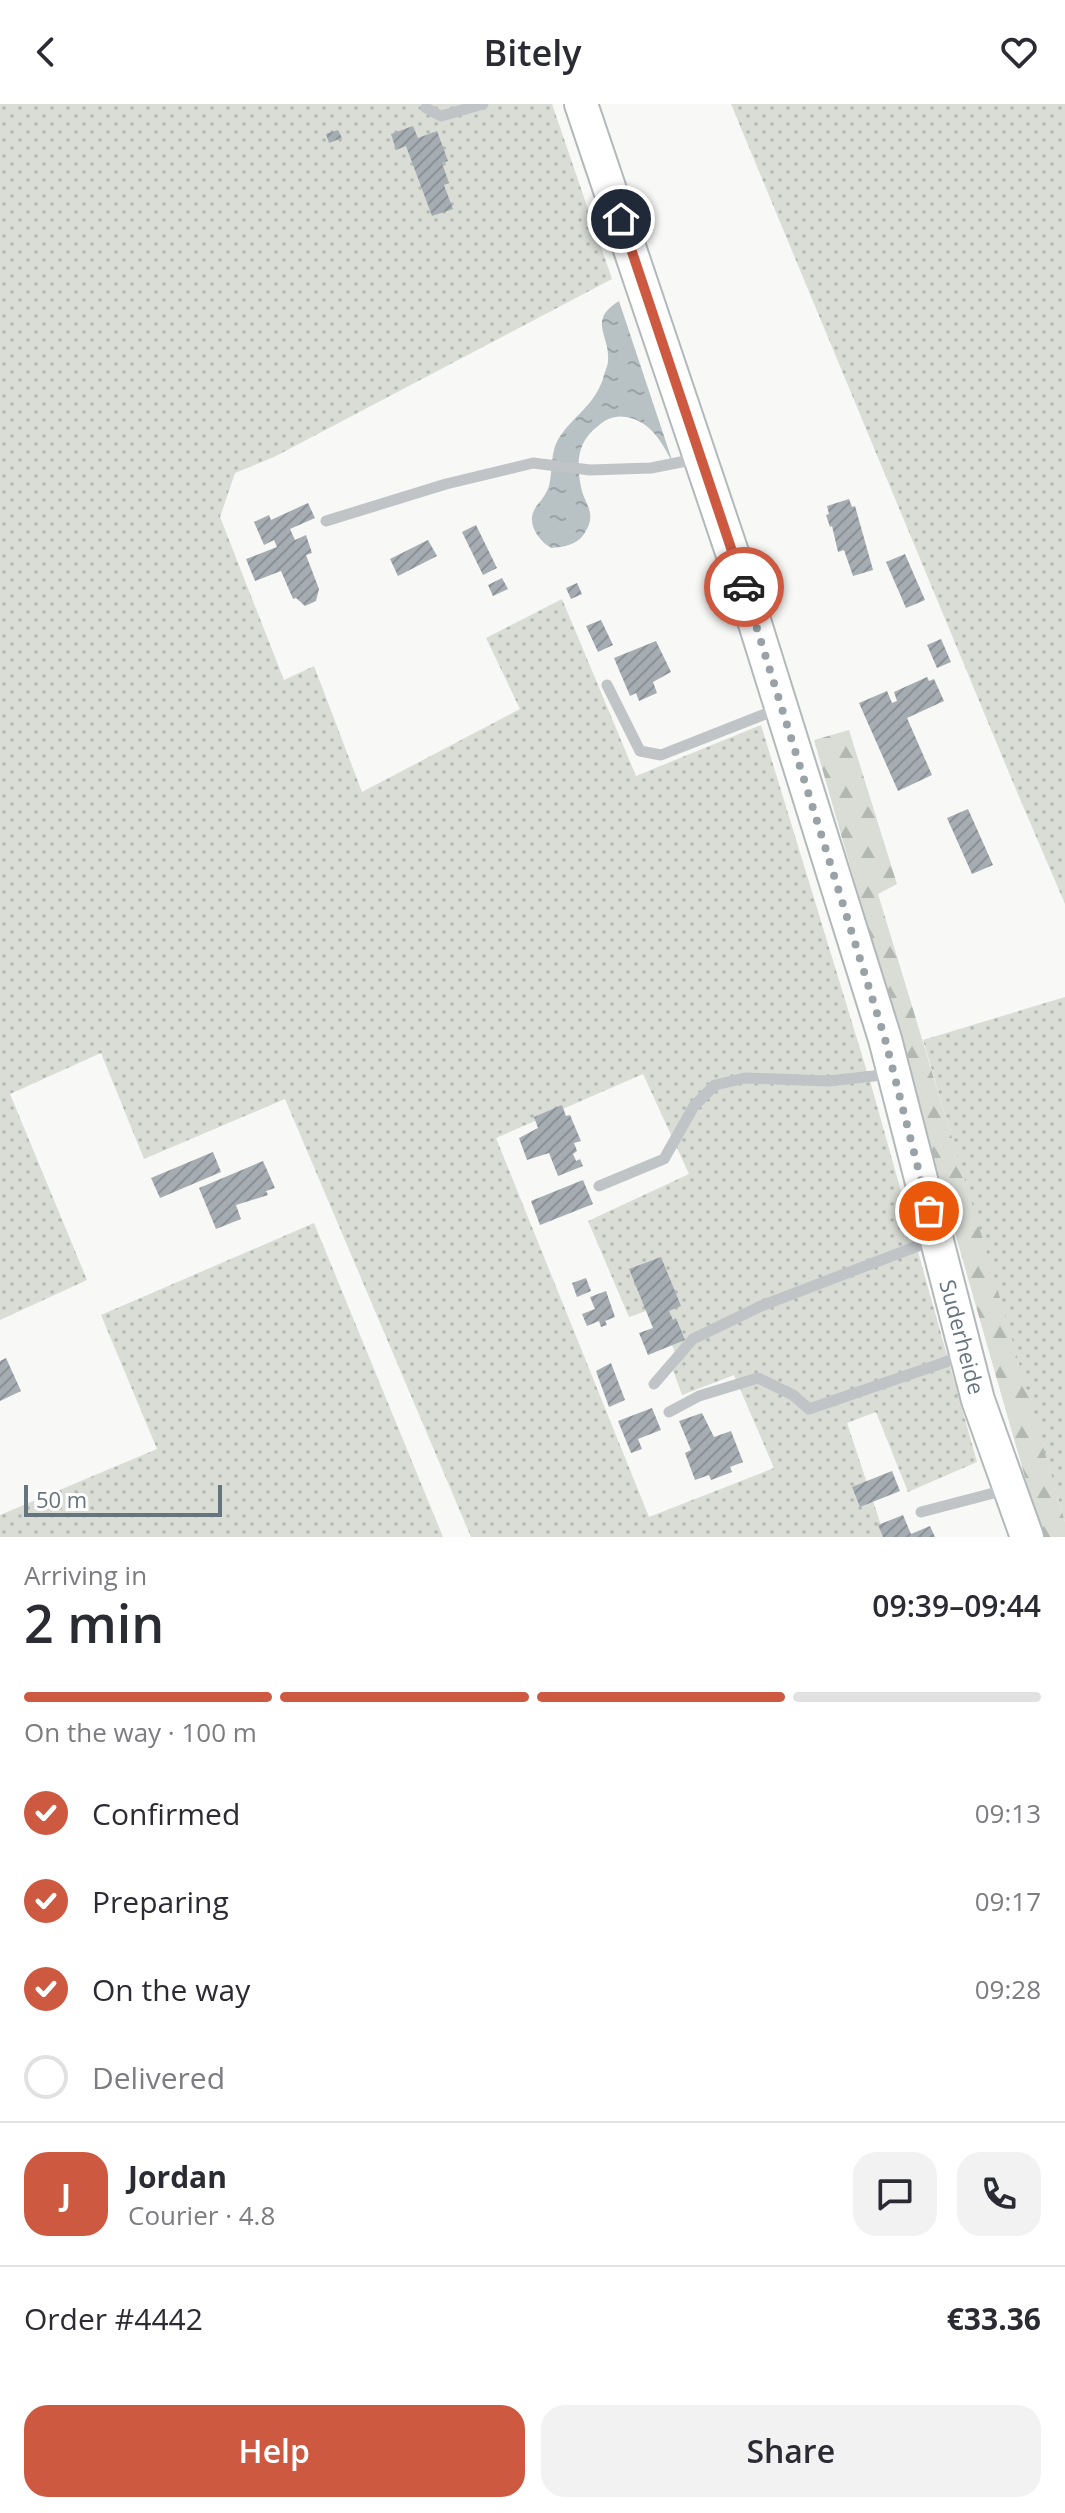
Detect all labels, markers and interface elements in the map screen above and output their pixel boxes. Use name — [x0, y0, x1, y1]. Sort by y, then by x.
text: Bitely — [483, 28, 582, 77]
icon: back — [24, 30, 68, 74]
icon: heart — [997, 30, 1041, 74]
pin — [587, 185, 655, 253]
icon: home — [599, 197, 643, 241]
courier — [704, 547, 784, 627]
icon: car — [722, 565, 766, 609]
pin — [895, 1177, 963, 1245]
icon: bag — [907, 1189, 951, 1233]
street label: Suderheide — [933, 1276, 993, 1397]
scale bar — [24, 1481, 222, 1517]
text: 50 m — [36, 1484, 87, 1514]
text: Arriving in — [24, 1557, 147, 1593]
text: 09:39–09:44 — [872, 1585, 1041, 1626]
text: 2 min — [24, 1587, 164, 1658]
text: On the way · 100 m — [24, 1714, 257, 1750]
icon: check — [24, 1791, 68, 1835]
text: Confirmed — [92, 1793, 240, 1834]
text: 09:13 — [975, 1795, 1041, 1831]
icon: check — [24, 1879, 68, 1923]
text: Preparing — [92, 1881, 229, 1922]
text: 09:17 — [975, 1883, 1041, 1919]
icon: check — [24, 1967, 68, 2011]
text: On the way — [92, 1969, 250, 2010]
text: 09:28 — [975, 1971, 1041, 2007]
text: Delivered — [92, 2057, 225, 2098]
button: chat — [853, 2152, 937, 2236]
button: phone — [957, 2152, 1041, 2236]
text: Jordan — [128, 2156, 227, 2197]
text: J — [61, 2174, 71, 2215]
text: Courier · 4.8 — [128, 2197, 275, 2233]
text: Order #4442 — [24, 2298, 203, 2339]
text: €33.36 — [947, 2298, 1041, 2339]
button: Help — [24, 2405, 525, 2497]
button: Share — [541, 2405, 1041, 2497]

